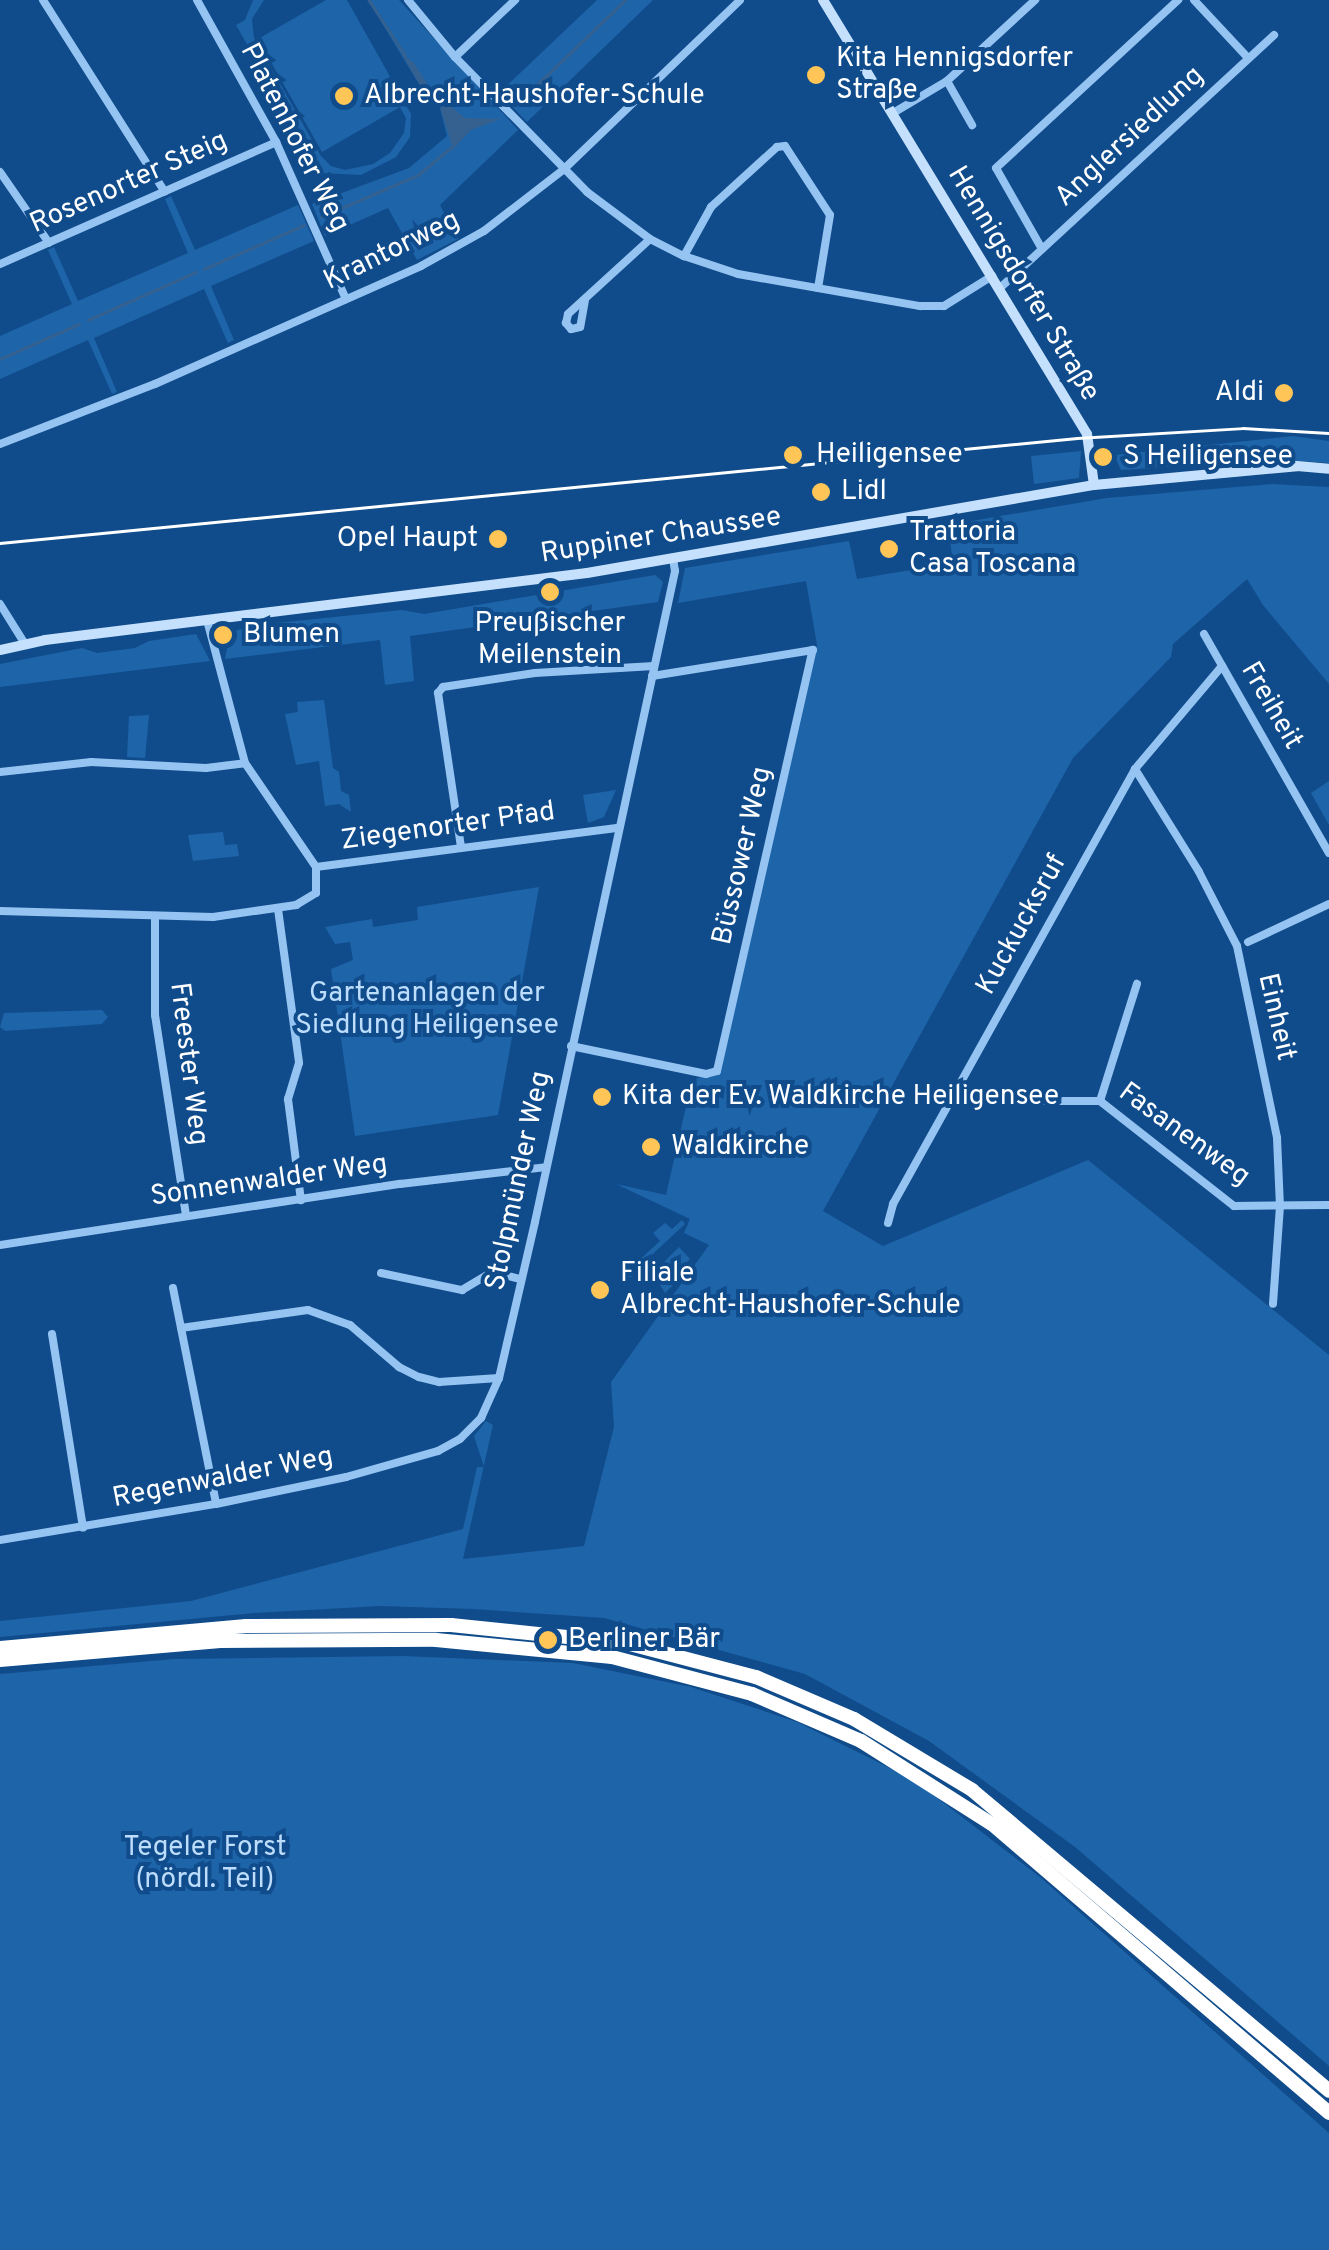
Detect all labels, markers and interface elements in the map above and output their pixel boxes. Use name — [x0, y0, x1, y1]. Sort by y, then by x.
street label: Platenhofer Weg — [232, 38, 356, 238]
place label: Kita Hennigsdorfer Straße — [836, 42, 1073, 108]
street label: Anglersiedlung — [1049, 60, 1211, 214]
marker: Kita Hennigsdorfer Straße — [805, 64, 827, 86]
place label: Albrecht-Haushofer-Schule — [364, 79, 704, 113]
marker: Albrecht-Haushofer-Schule — [333, 85, 355, 107]
street label: Rosenorter Steig — [25, 124, 233, 242]
street label: Hennigsdorfer Straße — [940, 161, 1106, 407]
street label: Krantorweg — [319, 204, 465, 298]
place label: Aldi — [1215, 376, 1264, 410]
marker: Aldi — [1273, 382, 1295, 404]
place label: Heiligensee — [816, 438, 962, 472]
place label: S Heiligensee — [1123, 440, 1293, 474]
marker: Heiligensee — [780, 442, 806, 468]
marker: S Heiligensee — [1092, 446, 1114, 468]
place label: Lidl — [841, 475, 887, 509]
marker: Lidl — [810, 481, 832, 503]
street label: Ruppiner Chaussee — [538, 500, 784, 572]
place label: Trattoria Casa Toscana — [909, 516, 1077, 582]
place label: Opel Haupt — [337, 522, 478, 556]
marker: Opel Haupt — [487, 528, 509, 550]
marker: Trattoria Casa Toscana — [878, 538, 900, 560]
marker: Preußischer Meilenstein — [539, 581, 561, 603]
place label: Preußischer Meilenstein — [475, 607, 625, 673]
place label: Blumen — [243, 618, 340, 652]
marker: Blumen — [212, 624, 234, 646]
street label: Freiheit — [1233, 656, 1309, 756]
street label: Büssower Weg — [706, 763, 780, 949]
street label: Ziegenorter Pfad — [339, 795, 557, 859]
street label: Kuckucksruf — [970, 849, 1074, 1001]
street label: Einheit — [1250, 970, 1302, 1064]
park label: Gartenanlagen der Siedlung Heiligensee — [295, 977, 559, 1043]
street label: Freester Weg — [161, 980, 215, 1148]
street label: Stolpmünder Weg — [479, 1068, 559, 1294]
street label: Fasanenweg — [1112, 1076, 1256, 1194]
place label: Kita der Ev. Waldkirche Heiligensee — [622, 1080, 1060, 1114]
marker: Kita der Ev. Waldkirche Heiligensee — [591, 1086, 613, 1108]
place label: Waldkirche — [671, 1130, 809, 1164]
marker: Waldkirche — [640, 1136, 662, 1158]
street label: Sonnenwalder Weg — [148, 1148, 390, 1214]
place label: Filiale Albrecht-Haushofer-Schule — [620, 1257, 960, 1323]
marker: Filiale Albrecht-Haushofer-Schule — [589, 1279, 611, 1301]
street label: Regenwalder Weg — [110, 1440, 336, 1516]
place label: Berliner Bär — [568, 1623, 720, 1657]
marker: Berliner Bär — [537, 1629, 559, 1651]
park label: Tegeler Forst (nördl. Teil) — [123, 1831, 287, 1897]

